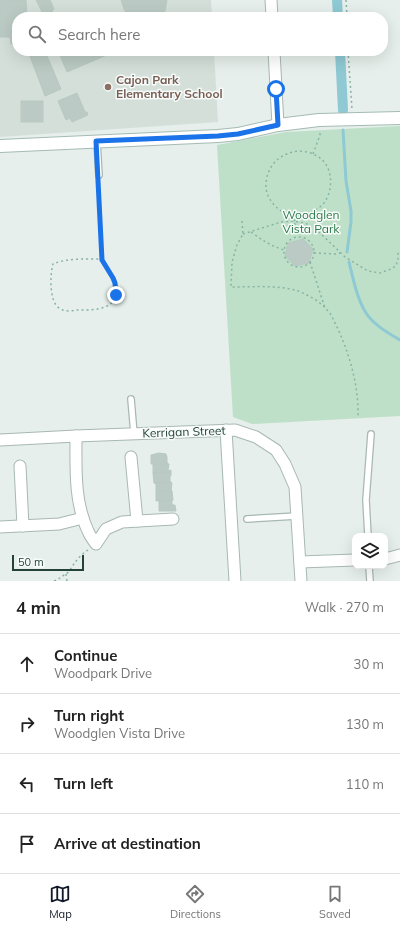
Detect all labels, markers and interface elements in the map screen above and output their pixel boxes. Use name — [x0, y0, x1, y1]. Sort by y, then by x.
search box — [12, 12, 388, 56]
icon: search — [26, 23, 48, 45]
text: Search here — [58, 25, 140, 44]
place label: Cajon Park Elementary School — [116, 72, 223, 101]
route start — [267, 80, 285, 98]
marker: Cajon Park Elementary School — [103, 82, 113, 92]
park label: Woodglen Vista Park — [282, 207, 340, 236]
route end — [107, 286, 125, 304]
street label: Kerrigan Street — [142, 423, 226, 440]
map controls — [352, 533, 388, 569]
button: layers — [352, 533, 388, 569]
scale bar — [12, 553, 84, 572]
text: 50 m — [18, 555, 44, 569]
text: 4 min — [16, 597, 61, 618]
text: Walk · 270 m — [305, 599, 384, 615]
text: Continue — [54, 646, 117, 665]
icon: ahead — [16, 653, 38, 675]
text: 30 m — [354, 656, 384, 672]
text: Woodpark Drive — [54, 665, 152, 681]
text: Turn right — [54, 706, 124, 725]
icon: right — [16, 713, 38, 735]
text: 130 m — [346, 716, 384, 732]
text: Woodglen Vista Drive — [54, 725, 185, 741]
icon: left — [16, 773, 38, 795]
text: Turn left — [54, 774, 113, 793]
text: 110 m — [346, 776, 384, 792]
icon: arrive — [16, 833, 38, 855]
text: Arrive at destination — [54, 834, 201, 853]
tab: Map — [49, 883, 72, 921]
tab: Directions — [170, 883, 221, 921]
tab: Saved — [319, 883, 351, 921]

